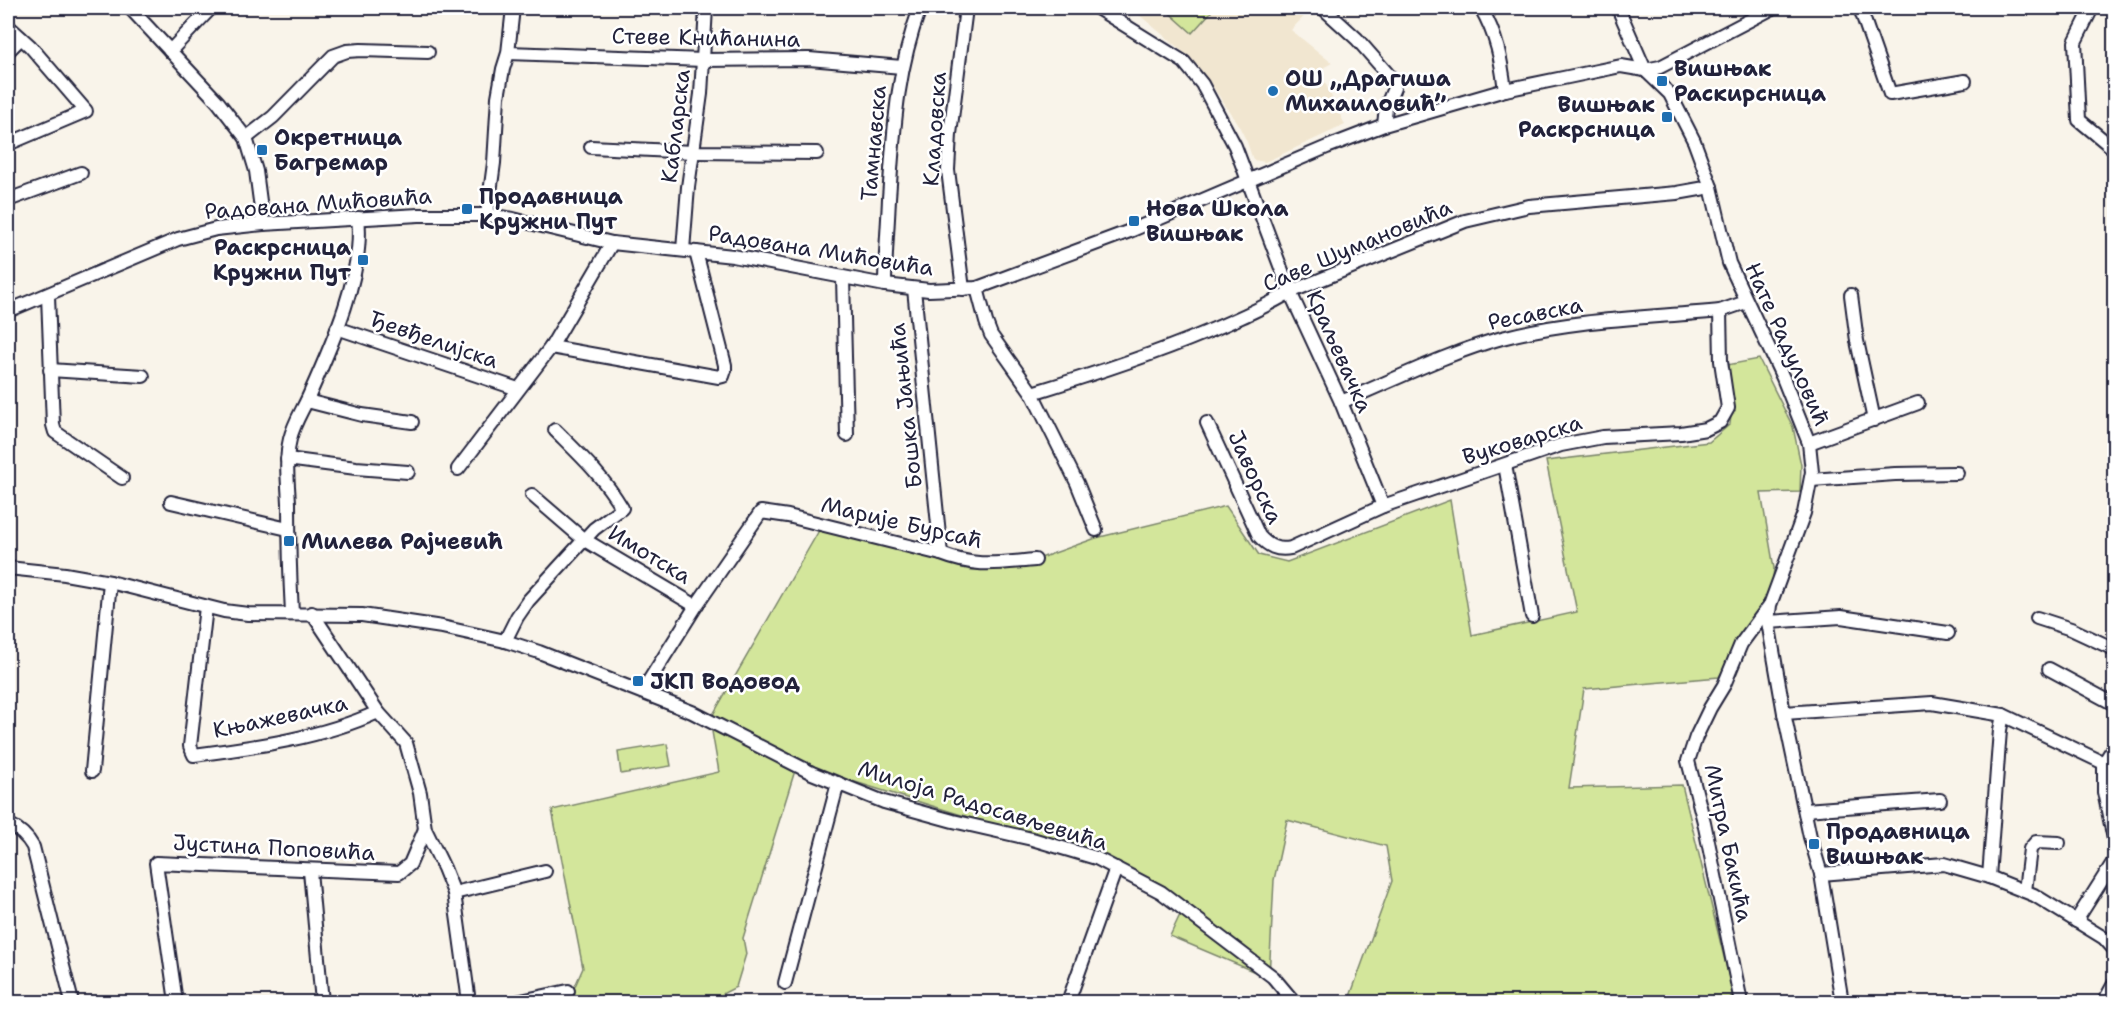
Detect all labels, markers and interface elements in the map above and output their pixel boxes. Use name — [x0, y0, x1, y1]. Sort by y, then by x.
street label: Стеве Книћанина — [611, 21, 801, 54]
place label: Вишњак Раскирсница — [1674, 54, 1826, 108]
place label: ОШ „Драгиша Михаиловић” — [1285, 64, 1451, 118]
street label: Кабларска — [654, 67, 697, 185]
street label: Кладовска — [916, 70, 953, 187]
marker: Вишњак Раскирсница — [1655, 74, 1669, 88]
street label: Тамнавска — [854, 84, 893, 202]
marker: ОШ „Драгиша Михаиловић” — [1266, 84, 1280, 98]
place label: Вишњак Раскрсница — [1518, 90, 1655, 144]
marker: Вишњак Раскрсница — [1660, 110, 1674, 124]
place label: Окретница Багремар — [274, 123, 402, 177]
marker: Окретница Багремар — [255, 143, 269, 157]
street label: Радована Мићовића — [203, 181, 433, 226]
place label: Продавница Кружни Пут — [479, 182, 623, 236]
street label: Саве Шумановића — [1258, 192, 1456, 298]
place label: Нова Школа Вишњак — [1146, 194, 1288, 248]
marker: Продавница Кружни Пут — [460, 202, 474, 216]
marker: Нова Школа Вишњак — [1127, 214, 1141, 228]
street label: Радована Мићовића — [706, 218, 936, 283]
place label: Раскрсница Кружни Пут — [213, 233, 352, 287]
marker: Раскрсница Кружни Пут — [356, 253, 370, 267]
street label: Нате Радуловић — [1738, 258, 1837, 431]
street label: Краљевачка — [1300, 285, 1380, 417]
street label: Ресавска — [1485, 290, 1585, 337]
street label: Ђевђелијска — [366, 304, 502, 375]
street label: Бошка Јањића — [882, 321, 929, 490]
street label: Вуковарска — [1459, 407, 1586, 471]
street label: Јаворска — [1221, 426, 1290, 529]
street label: Марије Бурсаћ — [818, 490, 985, 555]
street label: Имотска — [603, 518, 697, 591]
place label: Милева Рајчевић — [301, 527, 503, 556]
marker: Милева Рајчевић — [282, 534, 296, 548]
place label: ЈКП Водовод — [650, 667, 800, 696]
marker: ЈКП Водовод — [631, 674, 645, 688]
street label: Књажевачка — [210, 688, 350, 745]
street label: Милоја Радосављевића — [854, 754, 1112, 857]
street label: Митра Бакића — [1698, 762, 1759, 925]
place label: Продавница Вишњак — [1826, 817, 1970, 871]
street label: Јустина Поповића — [172, 828, 376, 867]
marker: Продавница Вишњак — [1807, 837, 1821, 851]

